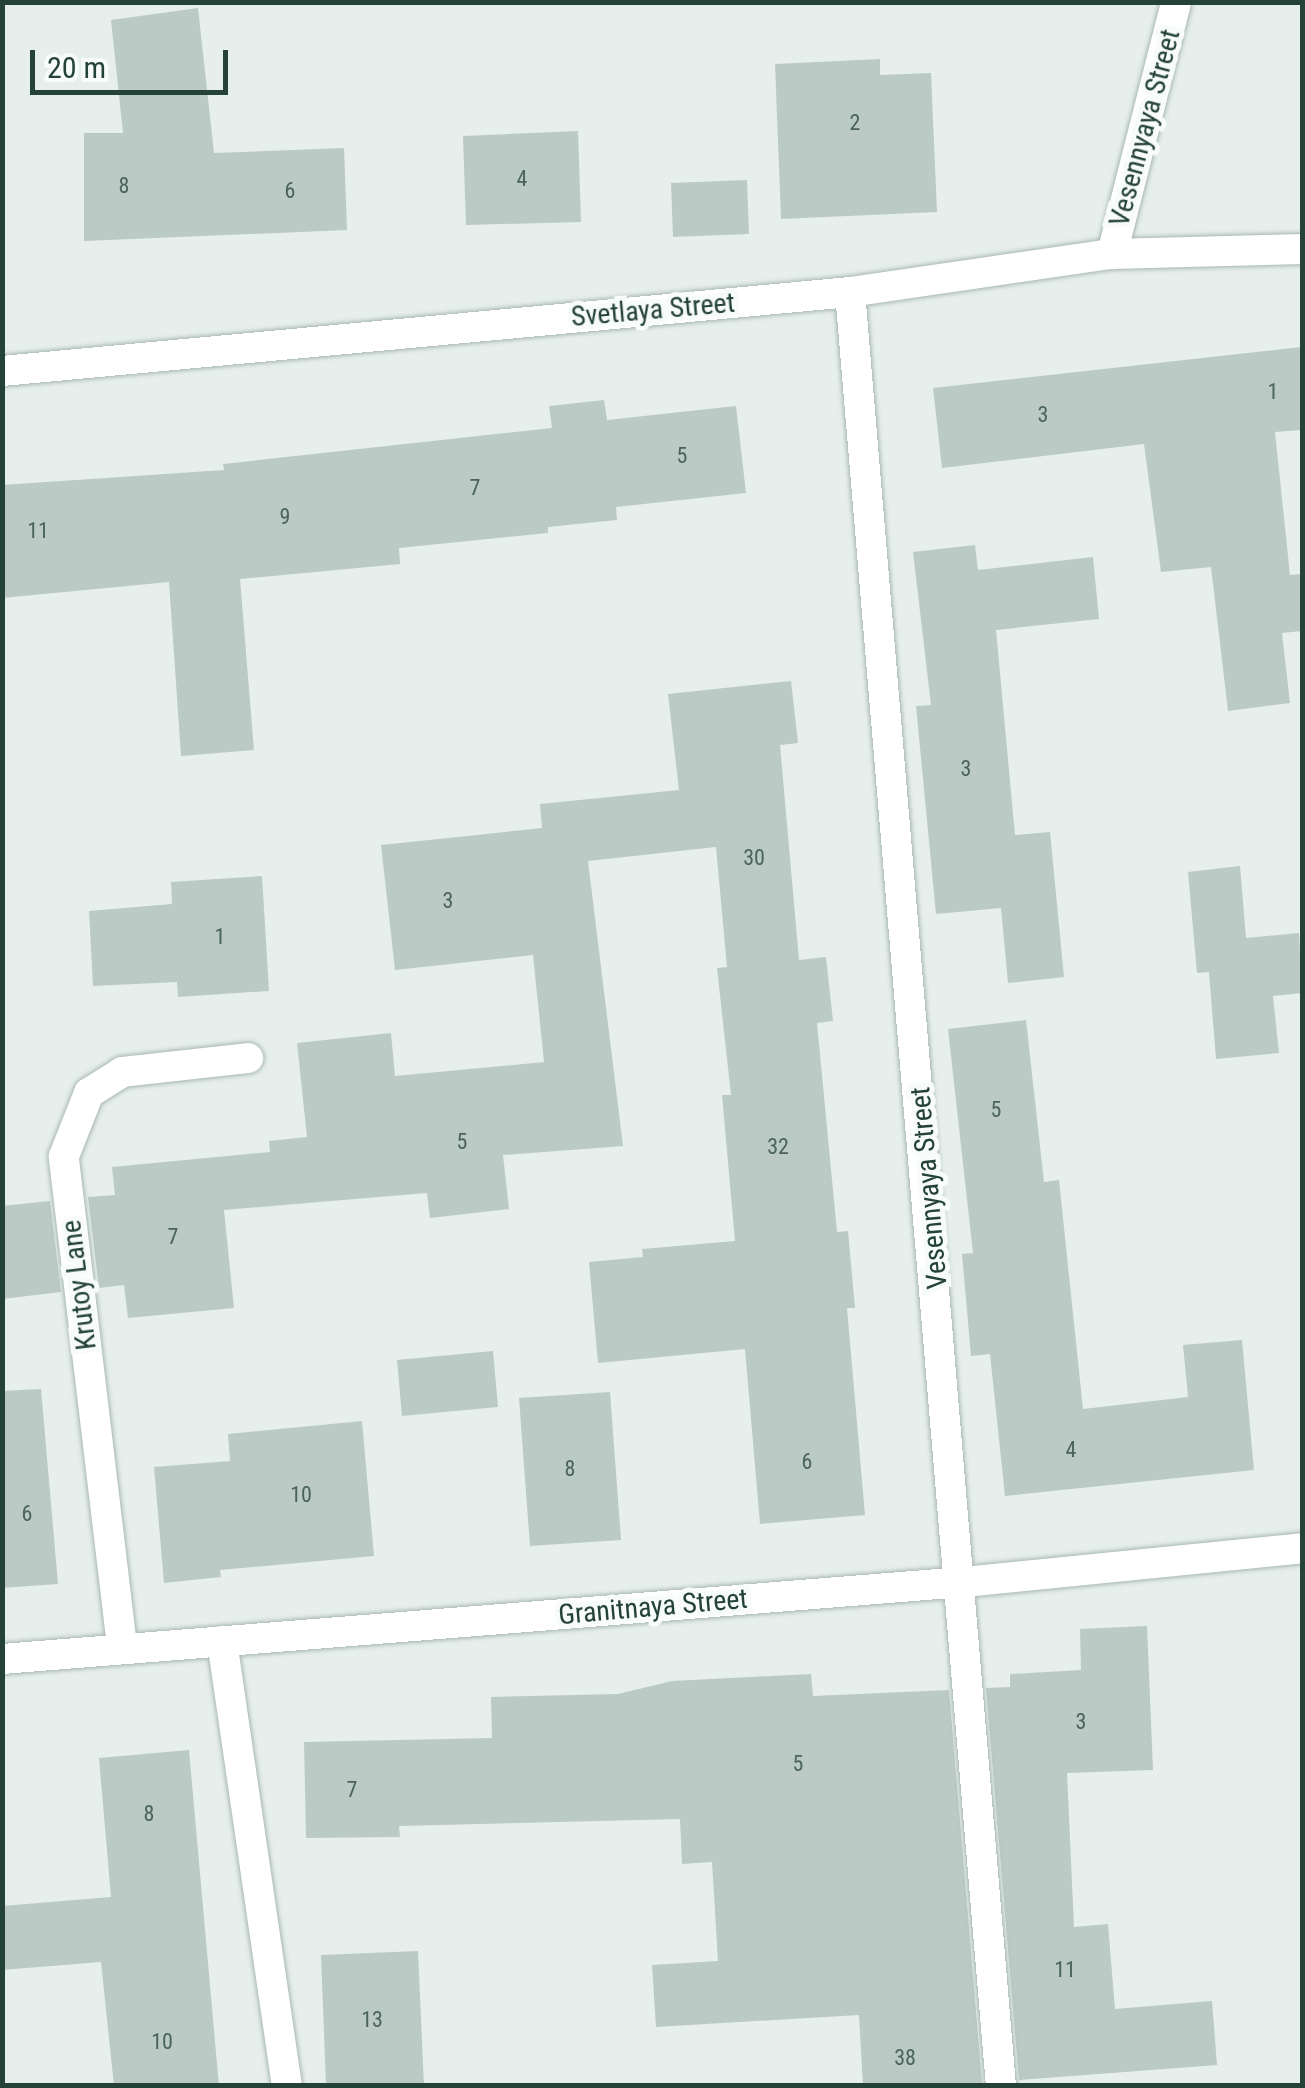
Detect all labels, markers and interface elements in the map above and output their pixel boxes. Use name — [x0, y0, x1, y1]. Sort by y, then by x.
street label: Vesennyaya Street — [1103, 26, 1187, 230]
scale bar — [35, 30, 232, 92]
text: 20 m — [47, 50, 106, 85]
house number: 2 — [850, 110, 860, 136]
house number: 4 — [517, 166, 527, 192]
house number: 8 — [119, 173, 129, 199]
house number: 6 — [285, 178, 295, 204]
street label: Svetlaya Street — [570, 286, 736, 334]
house number: 1 — [1268, 379, 1278, 405]
house number: 3 — [1038, 402, 1048, 428]
house number: 5 — [677, 443, 687, 469]
house number: 7 — [470, 475, 480, 501]
house number: 9 — [280, 504, 290, 530]
house number: 11 — [27, 518, 49, 544]
house number: 3 — [961, 756, 971, 782]
house number: 30 — [743, 845, 765, 871]
house number: 3 — [443, 888, 453, 914]
house number: 1 — [215, 924, 225, 950]
street label: Vesennyaya Street — [903, 1086, 955, 1290]
house number: 5 — [991, 1097, 1001, 1123]
house number: 5 — [457, 1129, 467, 1155]
house number: 32 — [767, 1134, 789, 1160]
street label: Krutoy Lane — [54, 1218, 104, 1352]
house number: 7 — [168, 1224, 178, 1250]
house number: 4 — [1066, 1437, 1076, 1463]
house number: 6 — [802, 1449, 812, 1475]
house number: 8 — [565, 1456, 575, 1482]
house number: 10 — [290, 1482, 312, 1508]
house number: 6 — [22, 1501, 32, 1527]
street label: Granitnaya Street — [557, 1582, 749, 1632]
house number: 3 — [1076, 1709, 1086, 1735]
house number: 5 — [793, 1751, 803, 1777]
house number: 7 — [347, 1777, 357, 1803]
house number: 8 — [144, 1801, 154, 1827]
house number: 11 — [1054, 1957, 1076, 1983]
house number: 13 — [361, 2007, 383, 2033]
house number: 10 — [151, 2029, 173, 2055]
house number: 38 — [894, 2045, 916, 2071]

